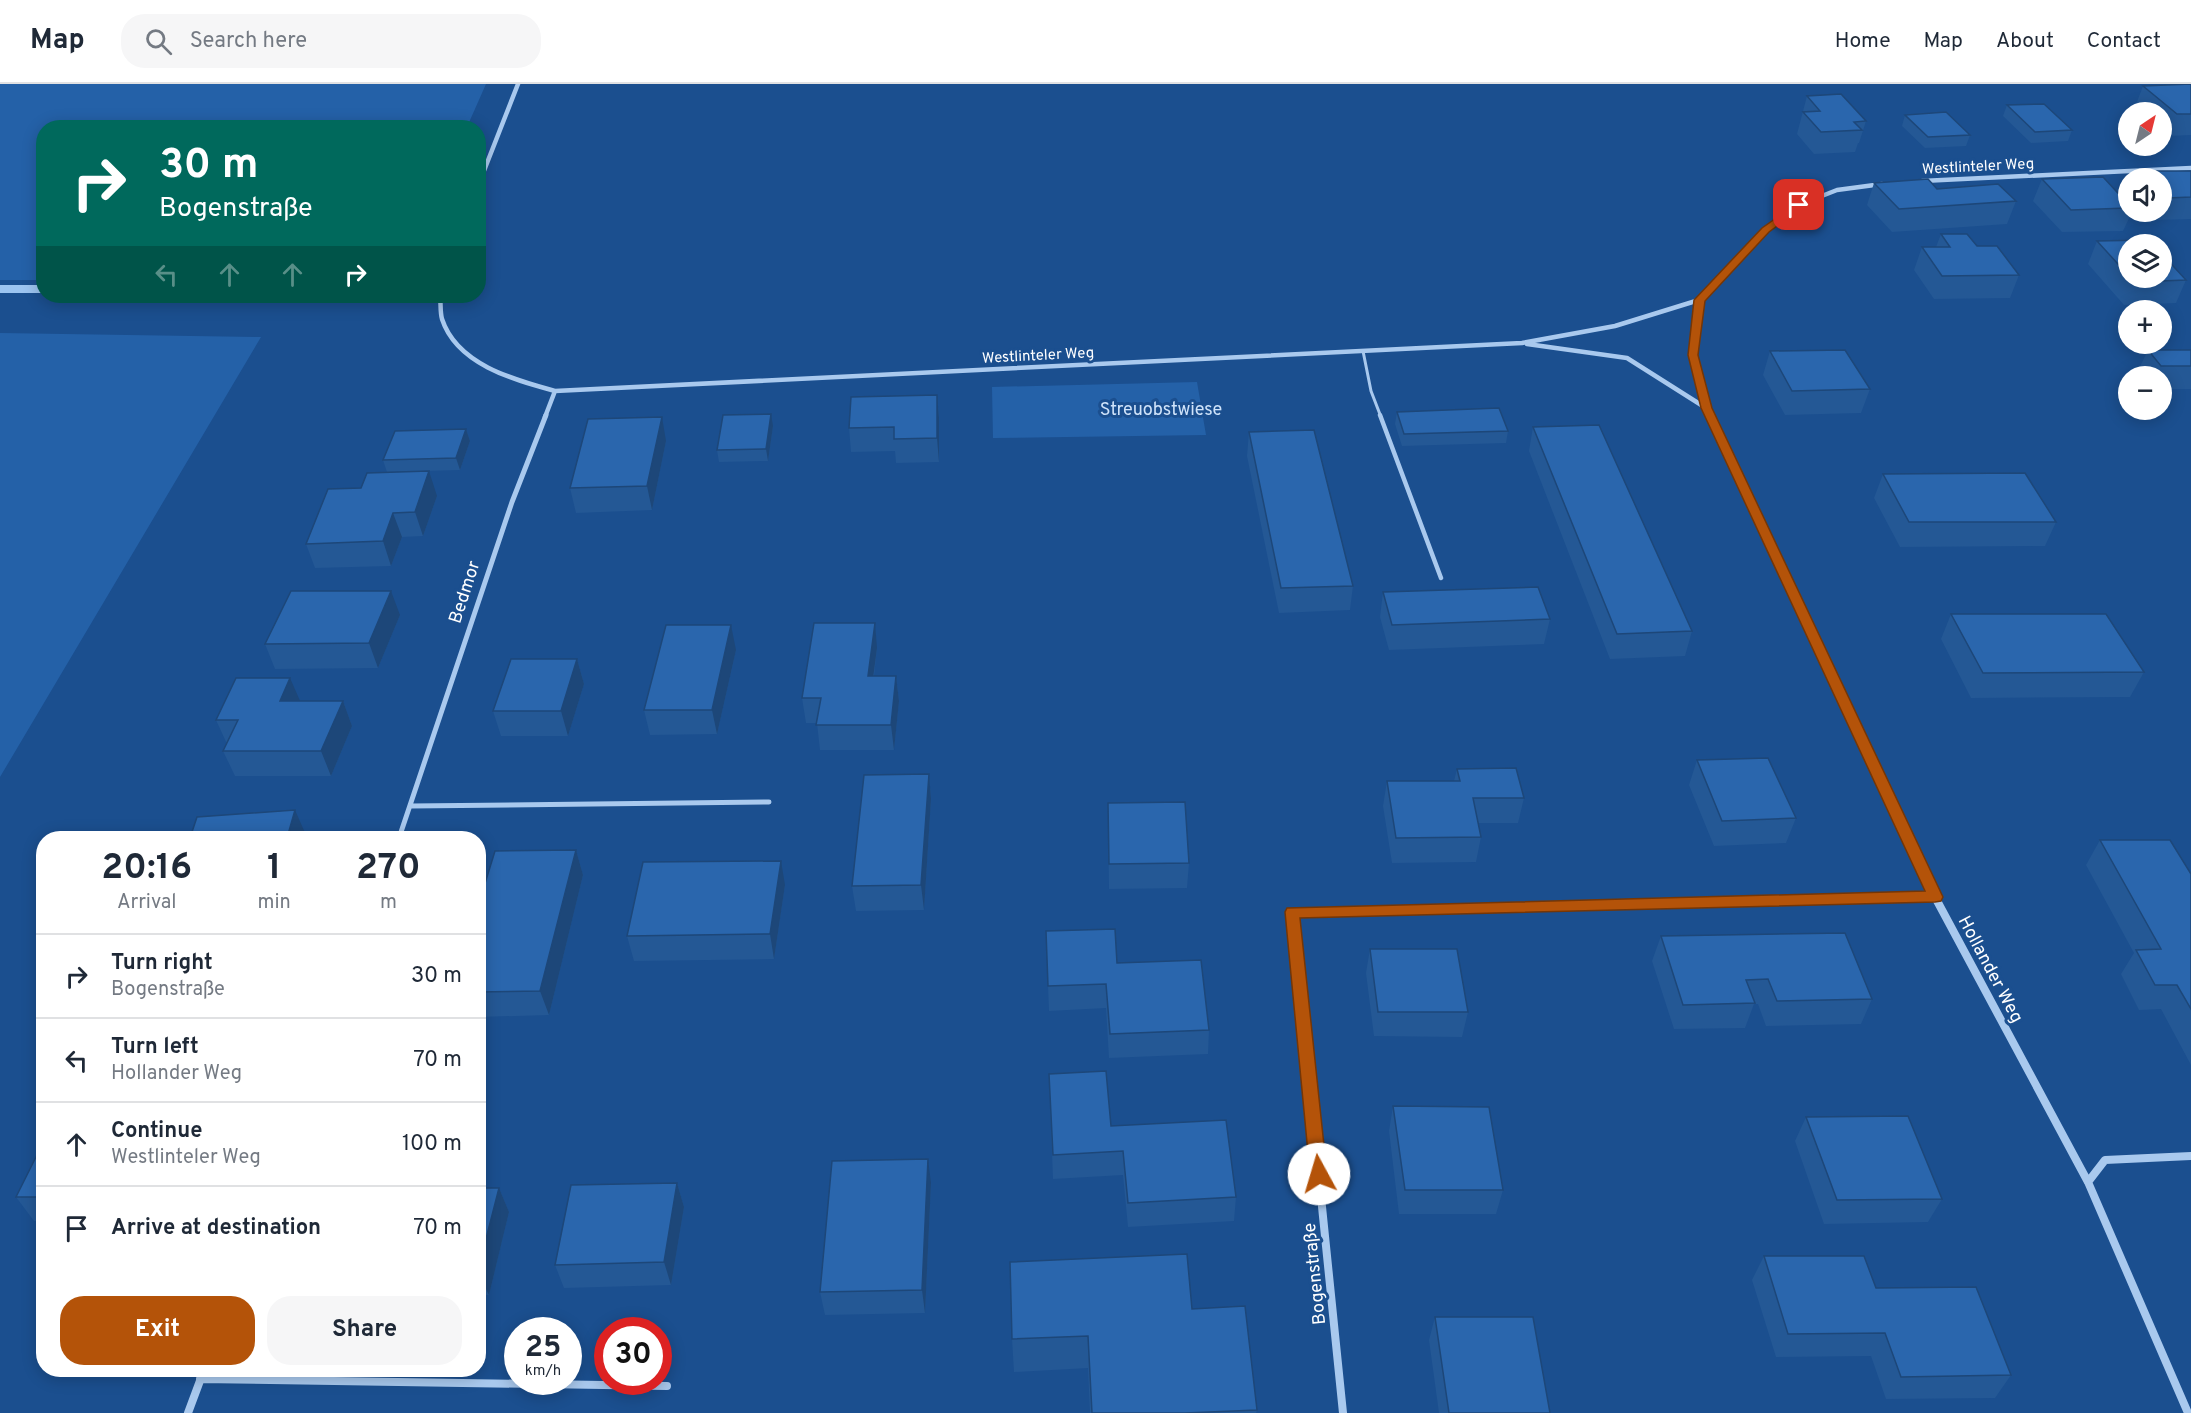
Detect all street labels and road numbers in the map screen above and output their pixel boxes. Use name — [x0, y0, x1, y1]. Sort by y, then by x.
street label: Westlinteler Weg — [1921, 155, 2035, 180]
street label: Westlinteler Weg — [981, 344, 1095, 369]
street label: Bedmor — [445, 558, 486, 627]
street label: Hollander Weg — [1952, 912, 2028, 1027]
street label: Bogenstraße — [1299, 1222, 1332, 1326]

